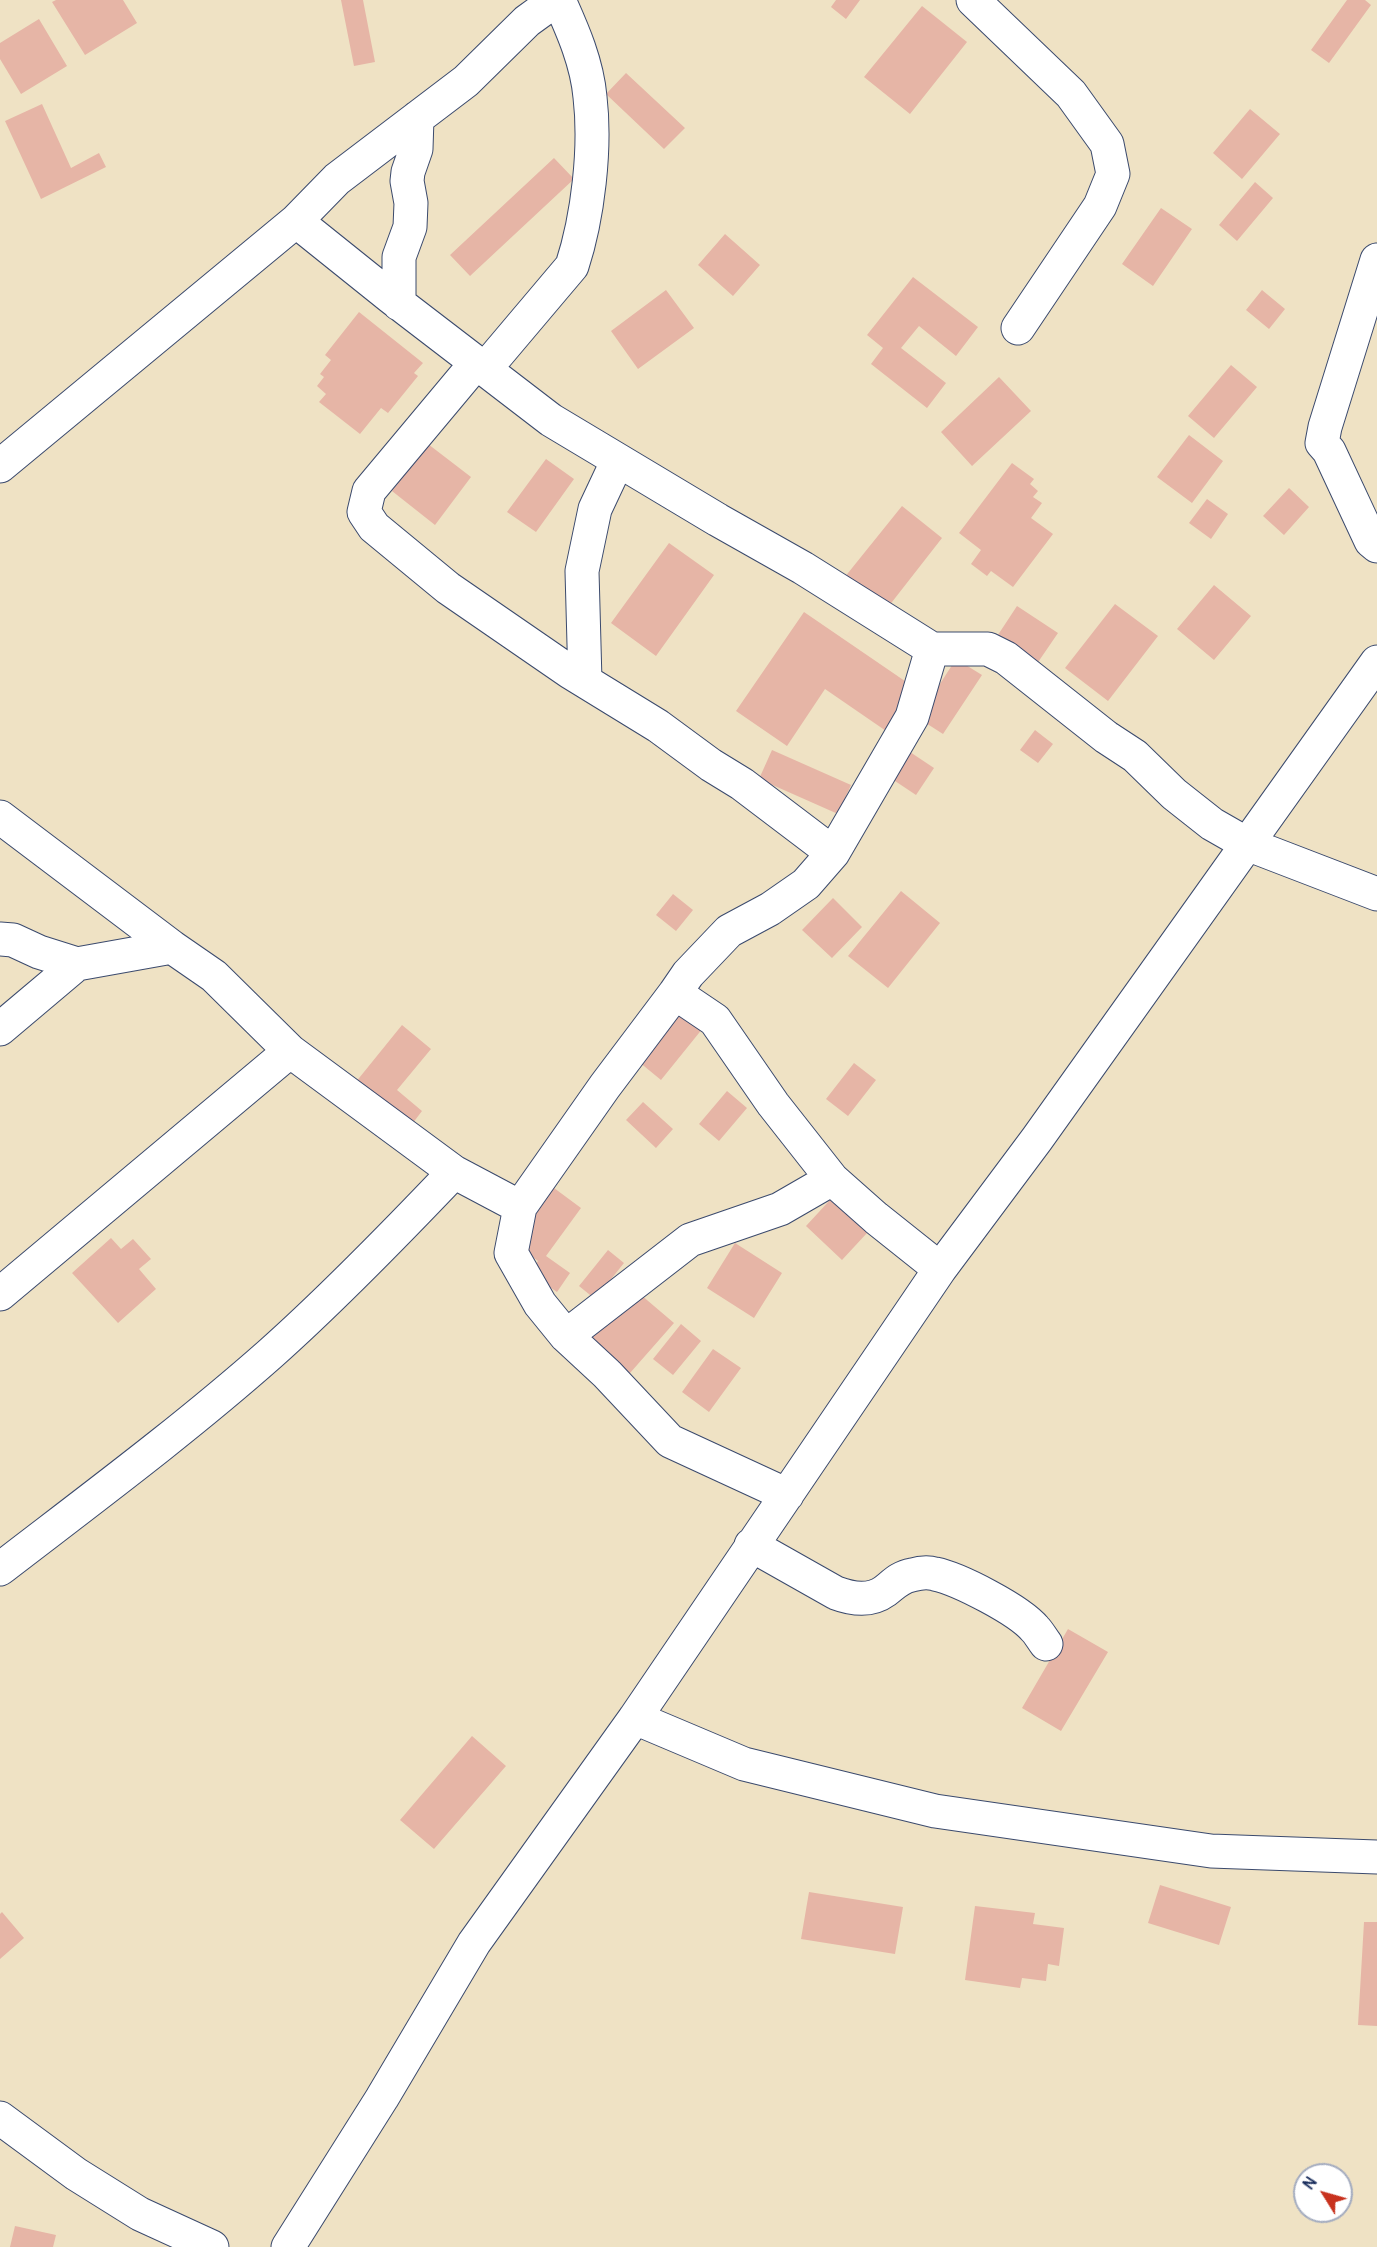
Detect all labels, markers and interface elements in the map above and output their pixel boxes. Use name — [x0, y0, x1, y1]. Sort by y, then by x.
north arrow — [1293, 2163, 1353, 2223]
text: N — [1299, 2173, 1321, 2194]

